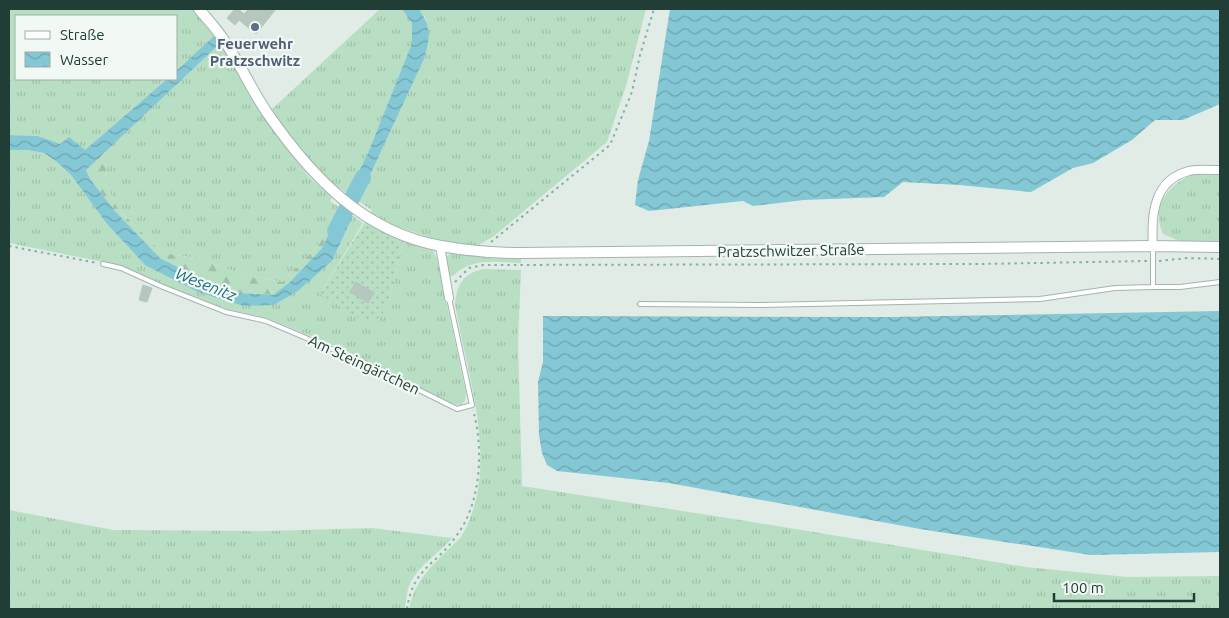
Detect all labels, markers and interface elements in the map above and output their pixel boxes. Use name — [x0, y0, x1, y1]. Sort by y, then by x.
legend — [15, 15, 178, 80]
marker: Feuerwehr Pratzschwitz — [249, 21, 261, 33]
text: Straße — [60, 26, 104, 43]
place label: Feuerwehr Pratzschwitz — [210, 35, 300, 69]
text: Wasser — [60, 51, 109, 68]
street label: Pratzschwitzer Straße — [717, 241, 865, 260]
water label: Wesenitz — [173, 264, 240, 305]
street label: Am Steingärtchen — [306, 331, 422, 398]
scale bar — [1054, 570, 1194, 602]
text: 100 m — [1062, 579, 1104, 596]

